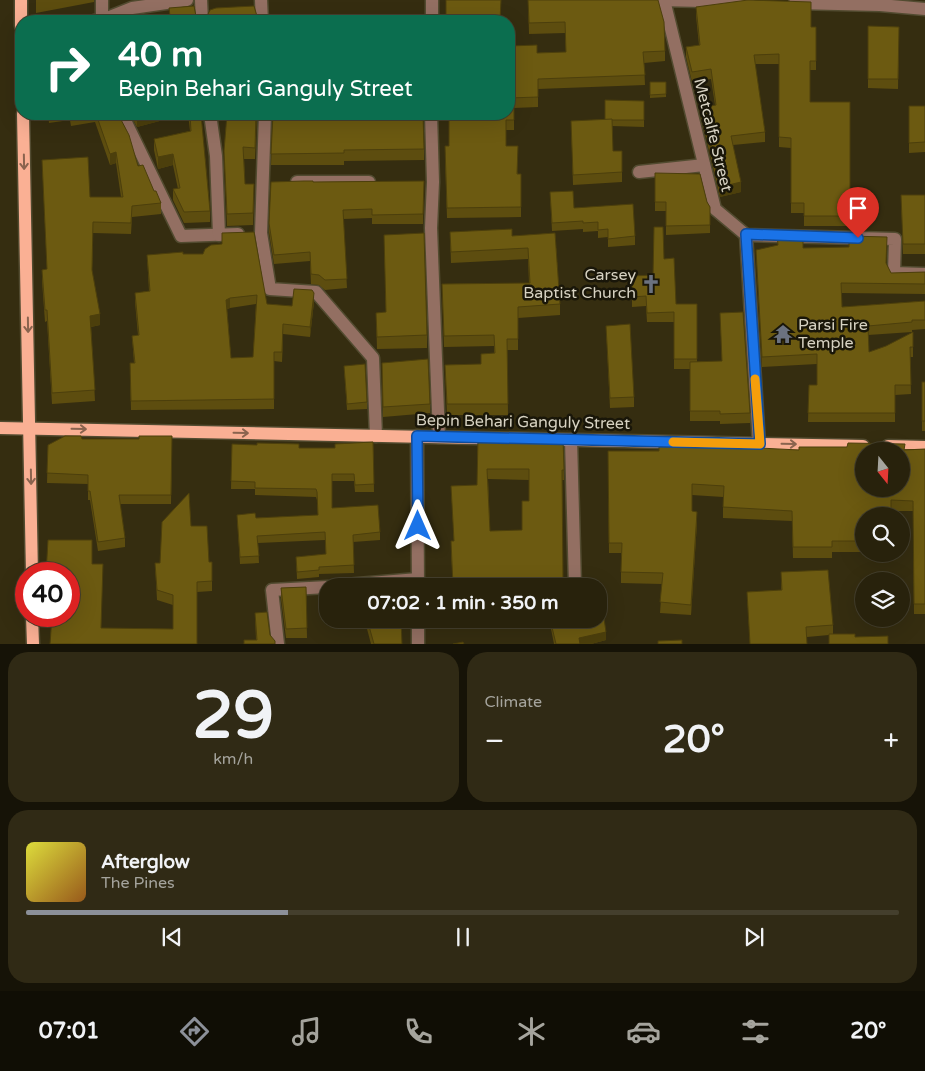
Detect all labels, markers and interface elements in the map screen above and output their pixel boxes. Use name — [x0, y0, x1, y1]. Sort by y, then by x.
text: 40 m — [118, 34, 203, 76]
icon: right — [35, 35, 100, 100]
text: Bepin Behari Ganguly Street — [118, 76, 413, 102]
street label: Metcalfe Street — [689, 76, 737, 194]
one-way arrow — [19, 154, 29, 170]
pin — [837, 187, 879, 238]
icon: arrive — [844, 194, 872, 222]
place label: Carsey Baptist Church — [523, 265, 636, 303]
church icon: Carsey Baptist Church — [640, 273, 662, 295]
place label: Parsi Fire Temple — [798, 315, 868, 353]
one-way arrow — [23, 316, 33, 333]
temple icon: Parsi Fire Temple — [772, 323, 794, 345]
street label: Bepin Behari Ganguly Street — [416, 410, 630, 434]
one-way arrow — [71, 425, 87, 434]
one-way arrow — [232, 428, 249, 438]
one-way arrow — [780, 439, 796, 449]
north arrow — [855, 442, 910, 498]
map controls — [855, 442, 910, 627]
one-way arrow — [26, 468, 36, 485]
position arrow — [391, 499, 443, 551]
button: search — [855, 507, 910, 562]
speed limit sign: 40 — [15, 562, 80, 627]
button: layers — [855, 572, 910, 627]
text: 07:02 · 1 min · 350 m — [367, 592, 559, 614]
text: 29 — [192, 677, 274, 756]
text: Climate — [485, 692, 542, 712]
text: 20° — [663, 717, 725, 763]
text: − — [485, 724, 504, 758]
text: + — [883, 724, 899, 758]
text: km/h — [213, 749, 253, 769]
text: Afterglow — [101, 851, 190, 873]
text: The Pines — [101, 873, 175, 893]
icon: previous — [158, 923, 186, 951]
icon: pause — [449, 923, 477, 951]
icon: next — [740, 923, 768, 951]
icon: directions — [177, 1014, 212, 1049]
icon: music — [289, 1014, 324, 1049]
icon: phone — [401, 1014, 436, 1049]
icon: climate — [514, 1014, 549, 1049]
icon: car — [626, 1014, 661, 1049]
icon: filters — [738, 1014, 773, 1049]
text: 07:01 — [39, 1018, 100, 1044]
text: 20° — [850, 1018, 886, 1044]

